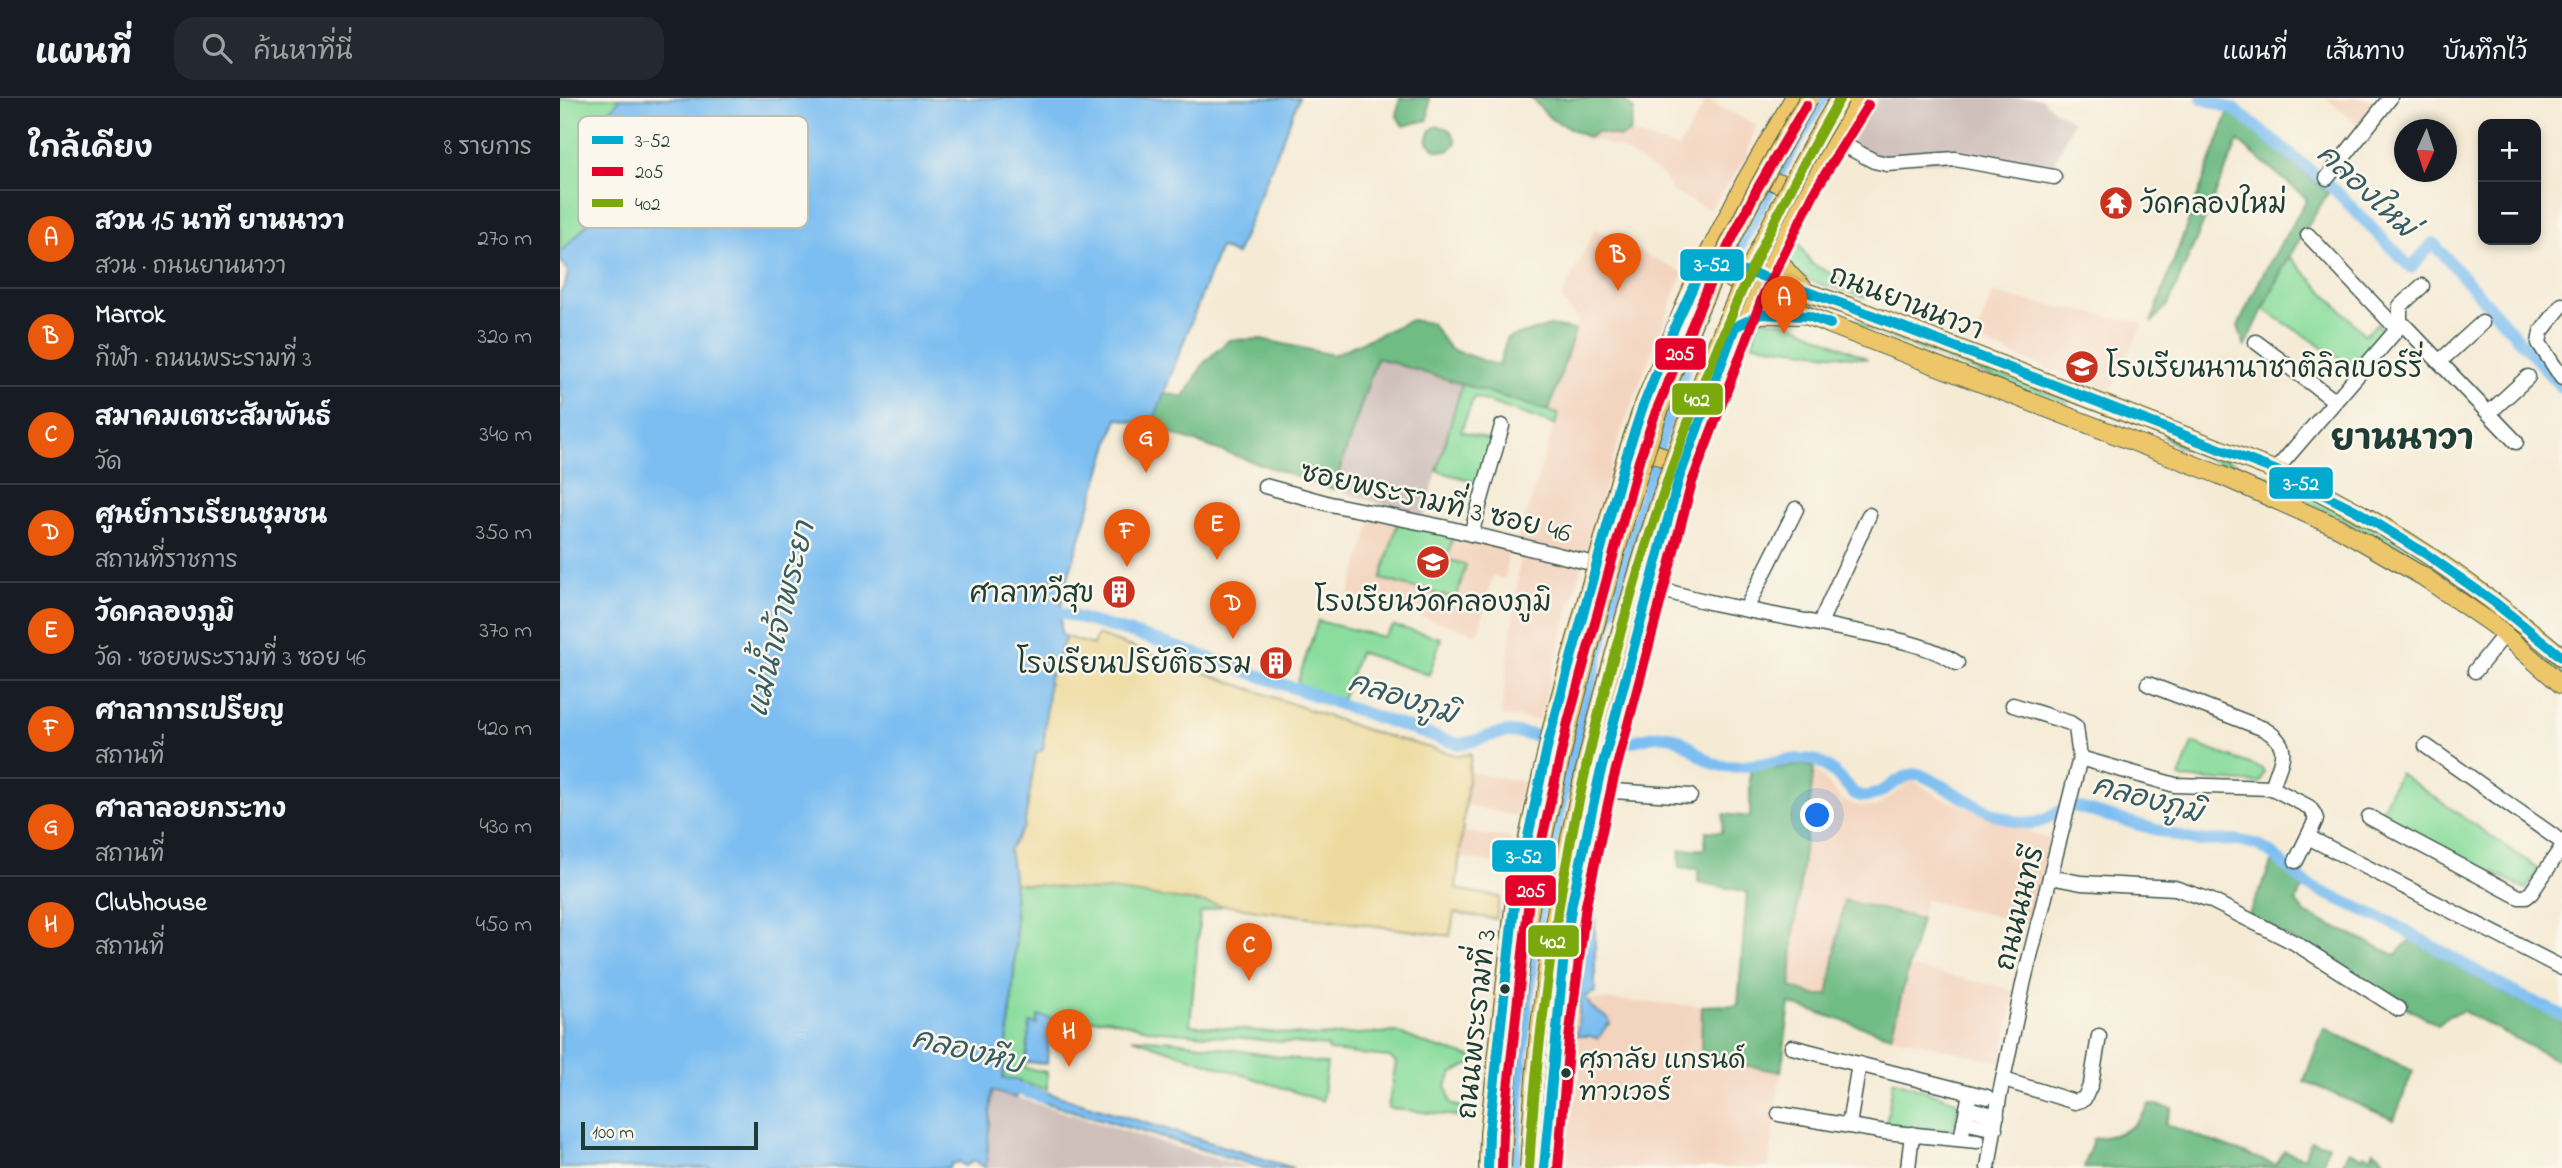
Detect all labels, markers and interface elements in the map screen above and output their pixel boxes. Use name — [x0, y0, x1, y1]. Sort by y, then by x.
search box — [174, 17, 664, 80]
icon: search — [198, 29, 236, 67]
text: แผนที่ — [35, 31, 132, 79]
text: ค้นหาที่นี่ — [254, 34, 353, 72]
text: แผนที่ — [2222, 36, 2287, 71]
text: เส้นทาง — [2325, 36, 2405, 71]
text: บันทึกไว้ — [2443, 36, 2527, 71]
legend — [578, 116, 808, 228]
north arrow — [2394, 119, 2457, 182]
map controls — [2478, 119, 2541, 245]
button: + — [2478, 119, 2541, 182]
text: ใกล้เคียง — [28, 128, 153, 172]
text: 3-52 — [635, 129, 670, 156]
text: 8 รายการ — [444, 132, 532, 165]
water label: คลองใหม่ — [2305, 134, 2429, 253]
text: 205 — [635, 160, 664, 187]
button: − — [2478, 182, 2541, 245]
temple icon: วัดคลองใหม่ — [2097, 184, 2135, 222]
place label: วัดคลองใหม่ — [2140, 184, 2287, 227]
text: 402 — [635, 192, 660, 219]
text: สวน 15 นาที ยานนาวา — [95, 204, 344, 242]
text: A — [44, 223, 58, 256]
text: 270 m — [478, 223, 532, 256]
pin: B — [1595, 233, 1641, 291]
line badge: 3-52 — [1679, 248, 1745, 282]
text: สวน · ถนนยานนาวา — [95, 251, 286, 284]
text: 3-52 — [1693, 253, 1730, 280]
street label: ถนนยานนาวา — [1822, 256, 1989, 353]
pin: A — [1761, 276, 1807, 334]
text: Marrok — [95, 297, 165, 335]
text: B — [43, 321, 59, 354]
text: 320 m — [478, 321, 532, 354]
line badge: 205 — [1654, 337, 1707, 371]
place label: โรงเรียนนานาชาติลิลเบอร์รี่ — [2106, 341, 2423, 391]
text: 205 — [1665, 342, 1694, 369]
text: กีฬา · ถนนพระรามที่ 3 — [95, 344, 312, 377]
school or university icon: โรงเรียนนานาชาติลิลเบอร์รี่ — [2063, 348, 2101, 386]
line badge: 402 — [1671, 382, 1724, 416]
text: 402 — [1684, 388, 1710, 415]
text: สมาคมเตชะสัมพันธ์ — [95, 400, 331, 438]
pin: G — [1123, 415, 1169, 473]
district label: ยานนาวา — [2330, 415, 2474, 466]
text: C — [45, 419, 57, 452]
text: 340 m — [479, 419, 532, 452]
street label: ซอยพระรามที่ 3 ซอย 46 — [1296, 445, 1577, 556]
text: วัด — [95, 447, 122, 480]
line badge: 3-52 — [2268, 466, 2334, 500]
text: 3-52 — [2282, 472, 2319, 499]
text: ศูนย์การเรียนชุมชน — [95, 498, 327, 536]
pin: E — [1194, 502, 1240, 560]
pin: F — [1104, 509, 1150, 567]
water label: แม่น้ำเจ้าพระยา — [729, 513, 829, 722]
text: D — [43, 517, 59, 550]
text: 350 m — [476, 517, 532, 550]
school or university icon: โรงเรียนวัดคลองภูมิ — [1414, 543, 1452, 581]
text: สถานที่ราชการ — [95, 545, 238, 578]
building icon: ศาลาทวีสุข — [1100, 573, 1138, 611]
place label: ศาลาทวีสุข — [969, 575, 1094, 616]
pin: D — [1210, 581, 1256, 639]
place label: โรงเรียนวัดคลองภูมิ — [1315, 582, 1551, 625]
text: วัดคลองภูมิ — [95, 596, 234, 634]
text: E — [44, 615, 58, 648]
text: 370 m — [479, 615, 532, 648]
text: วัด · ซอยพระรามที่ 3 ซอย 46 — [95, 643, 366, 676]
place label: โรงเรียนปริยัติธรรม — [1017, 644, 1252, 687]
building icon: โรงเรียนปริยัติธรรม — [1257, 644, 1295, 682]
water label: คลองภูมิ — [1342, 662, 1466, 739]
text: ศาลาการเปรียญ — [95, 694, 284, 732]
text: F — [44, 713, 58, 746]
text: 420 m — [478, 713, 532, 746]
text: สถานที่ — [95, 741, 164, 774]
water label: คลองภูมิ — [2087, 765, 2211, 838]
text: ศาลาลอยกระทง — [95, 792, 286, 830]
your location — [1800, 798, 1834, 832]
text: G — [44, 811, 58, 844]
text: 430 m — [479, 811, 532, 844]
text: สถานที่ — [95, 839, 164, 872]
line badge: 3-52 — [1491, 839, 1557, 873]
street label: ถนนนนทรี — [1986, 842, 2057, 975]
text: 3-52 — [1505, 845, 1542, 872]
line badge: 205 — [1504, 874, 1557, 907]
text: 205 — [1516, 879, 1545, 906]
text: Clubhouse — [95, 885, 207, 923]
text: H — [44, 909, 58, 942]
text: 450 m — [476, 909, 532, 942]
pin: C — [1226, 923, 1272, 981]
line badge: 402 — [1527, 924, 1580, 958]
street label: ถนนพระรามที่ 3 — [1439, 926, 1509, 1122]
text: 402 — [1540, 930, 1566, 957]
text: สถานที่ — [95, 932, 164, 965]
unlabelled marker — [1498, 982, 1512, 996]
pin: H — [1046, 1009, 1092, 1067]
water label: คลองหีบ — [907, 1018, 1030, 1089]
place label: ศุภาลัย แกรนด์ ทาวเวอร์ — [1579, 1043, 1746, 1113]
marker: ศุภาลัย แกรนด์ ทาวเวอร์ — [1559, 1066, 1573, 1080]
scale bar — [581, 1119, 758, 1151]
text: 100 m — [592, 1120, 634, 1147]

